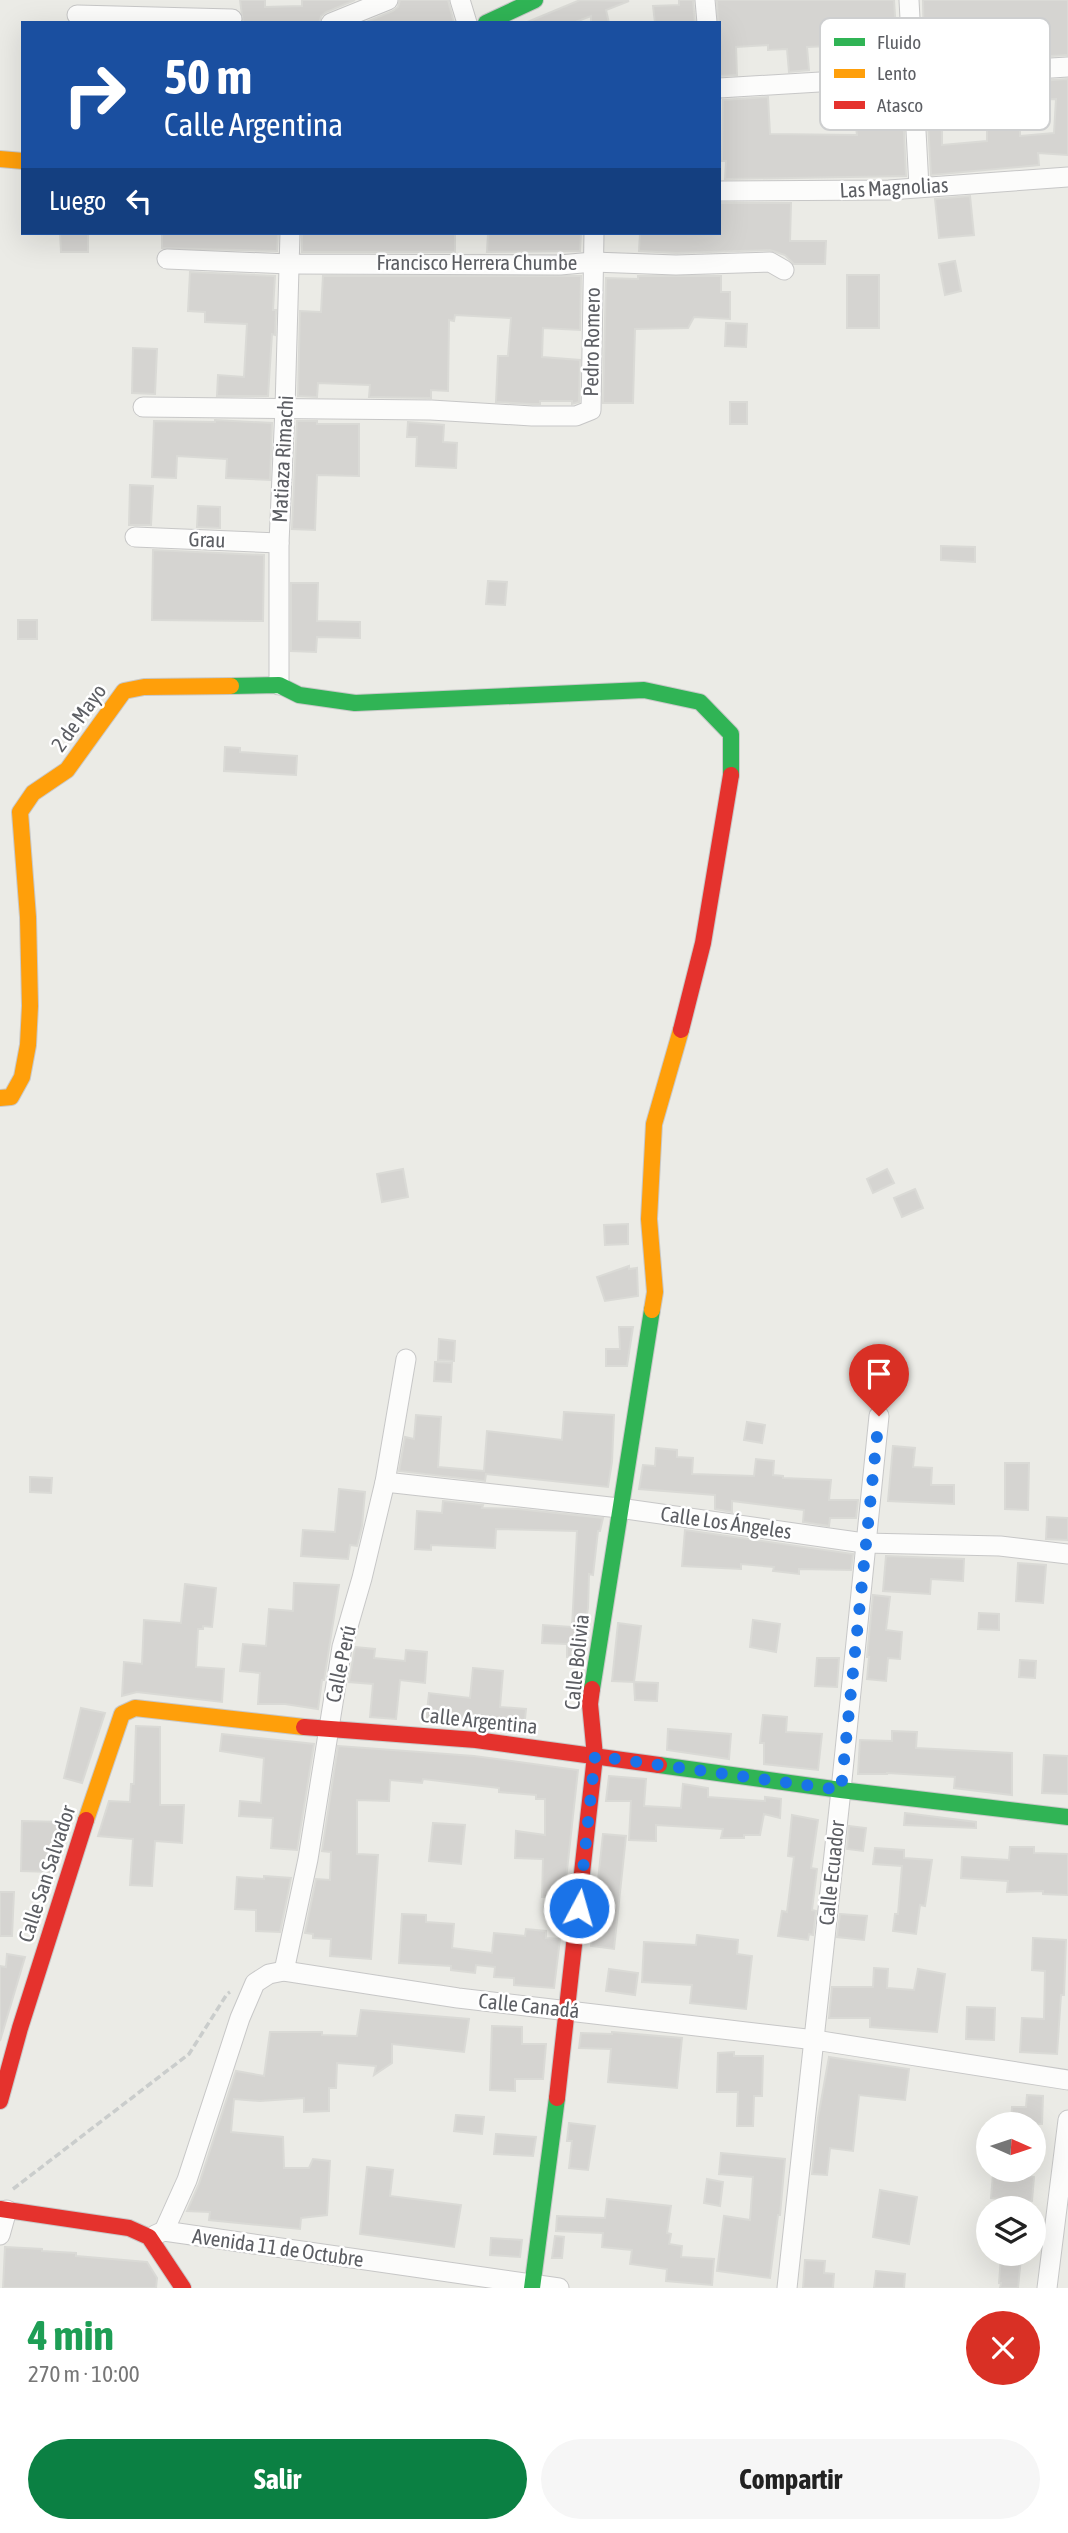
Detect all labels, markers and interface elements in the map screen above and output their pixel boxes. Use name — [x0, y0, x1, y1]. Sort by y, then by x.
legend — [820, 18, 1050, 130]
text: Fluido — [877, 31, 921, 53]
text: 50 m — [164, 48, 252, 104]
icon: right — [49, 49, 140, 140]
text: Lento — [877, 62, 916, 84]
text: Atasco — [877, 94, 923, 116]
text: Calle Argentina — [164, 106, 343, 143]
street label: Las Magnolias — [839, 172, 949, 202]
icon: left — [120, 182, 158, 220]
text: Luego — [49, 186, 106, 216]
street label: Francisco Herrera Chumbe — [377, 250, 577, 274]
street label: Pedro Romero — [578, 287, 604, 397]
street label: Matiaza Rimachi — [267, 395, 297, 523]
street label: Grau — [188, 526, 226, 552]
street label: 2 de Mayo — [46, 679, 111, 756]
pin — [849, 1344, 909, 1416]
icon: arrive — [860, 1355, 898, 1393]
street label: Calle Los Ángeles — [659, 1501, 793, 1543]
street label: Calle Bolivia — [559, 1613, 593, 1711]
street label: Calle Perú — [320, 1623, 360, 1705]
street label: Calle Argentina — [419, 1702, 539, 1738]
street label: Calle San Salvador — [13, 1802, 80, 1945]
street label: Calle Ecuador — [814, 1819, 849, 1926]
position arrow — [542, 1871, 616, 1945]
street label: Calle Canadá — [477, 1988, 581, 2022]
north arrow — [976, 2112, 1046, 2182]
map controls — [976, 2112, 1046, 2266]
button: layers — [976, 2196, 1046, 2266]
street label: Avenida 11 de Octubre — [191, 2223, 365, 2271]
text: 4 min — [28, 2311, 114, 2359]
button: close — [966, 2311, 1040, 2385]
text: 270 m · 10:00 — [28, 2361, 140, 2387]
button: Salir — [28, 2439, 527, 2519]
button: Compartir — [541, 2439, 1040, 2519]

